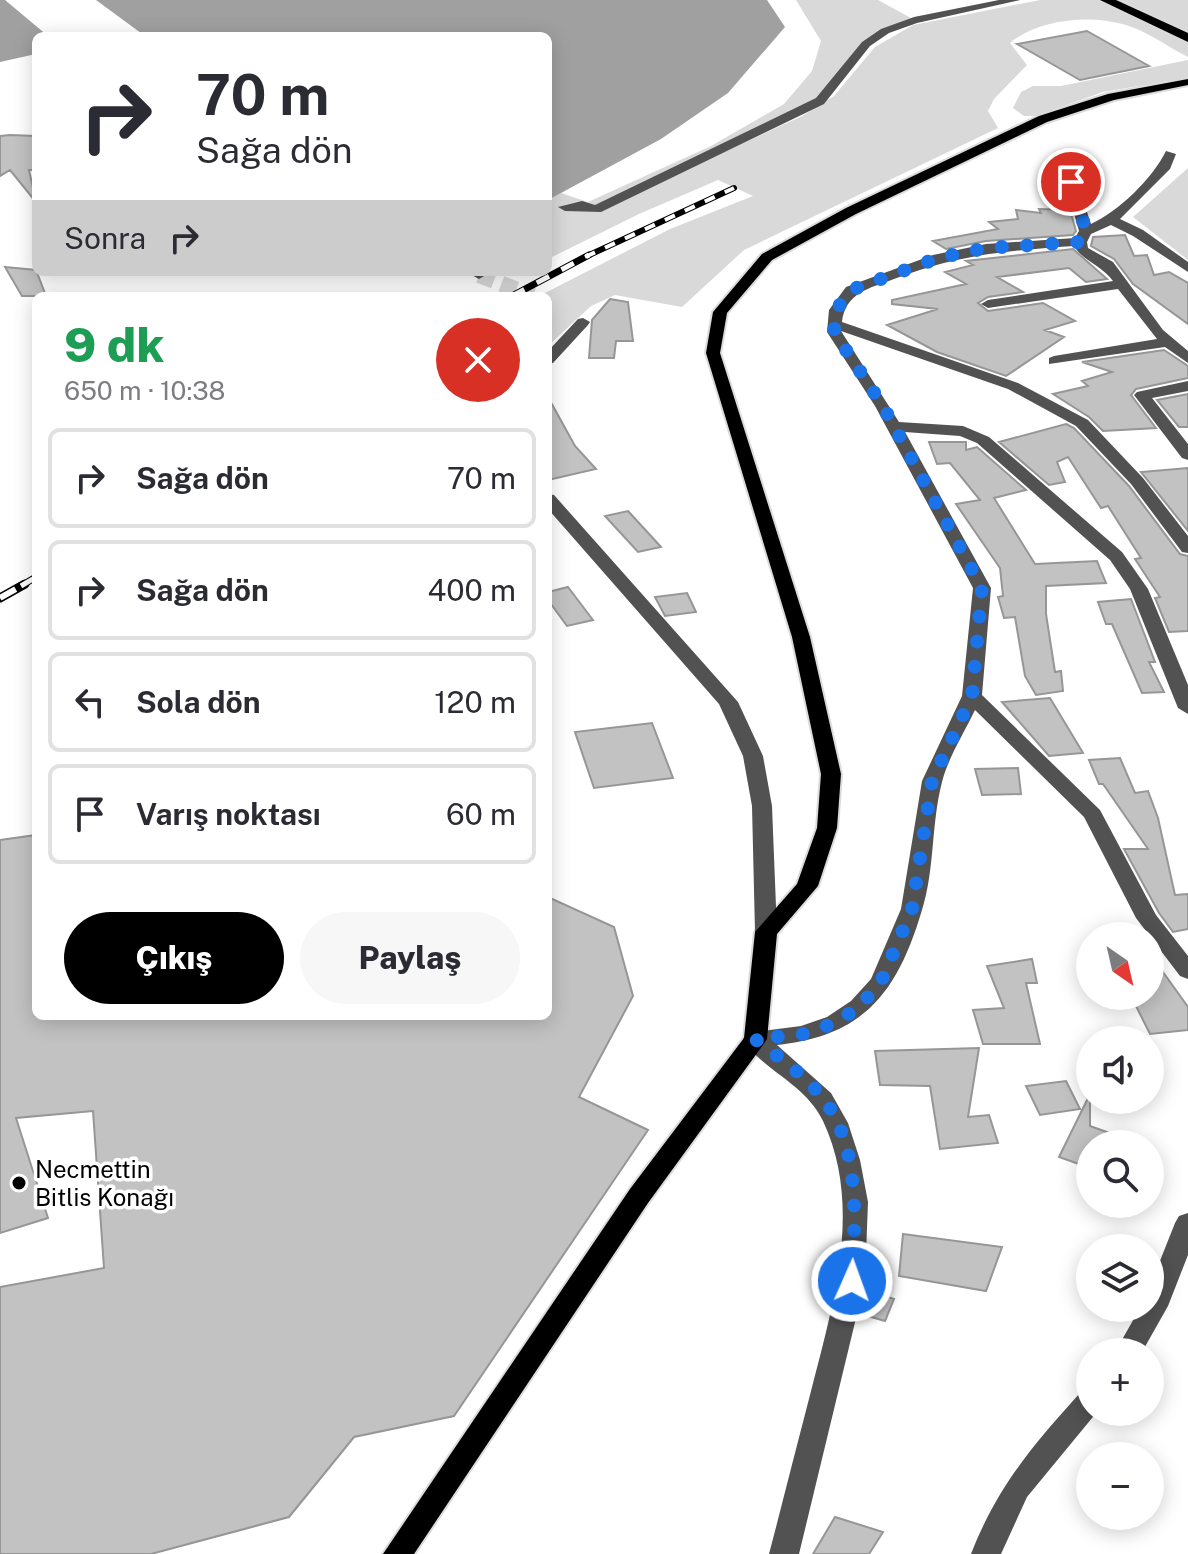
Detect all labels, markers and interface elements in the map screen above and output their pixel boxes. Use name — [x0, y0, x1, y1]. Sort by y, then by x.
text: 70 m — [196, 62, 329, 128]
icon: right — [64, 64, 168, 168]
text: Sağa dön — [196, 129, 353, 171]
pin — [1037, 148, 1105, 216]
icon: arrive — [1049, 160, 1093, 204]
icon: right — [162, 216, 206, 260]
text: Sonra — [64, 220, 146, 256]
text: 9 dk — [64, 316, 164, 373]
button: close — [436, 318, 520, 402]
text: 650 m · 10:38 — [64, 375, 225, 406]
icon: right — [68, 456, 112, 500]
text: Sağa dön — [136, 460, 269, 496]
text: 70 m — [447, 460, 516, 496]
icon: right — [68, 568, 112, 612]
text: Sağa dön — [136, 572, 269, 608]
text: 400 m — [427, 572, 516, 608]
icon: left — [68, 680, 112, 724]
text: Sola dön — [136, 684, 260, 720]
text: 120 m — [434, 684, 516, 720]
icon: arrive — [68, 792, 112, 836]
text: Varış noktası — [136, 796, 321, 832]
text: 60 m — [446, 796, 516, 832]
button: Çıkış — [64, 912, 284, 1004]
button: Paylaş — [300, 912, 520, 1004]
north arrow — [1076, 922, 1164, 1010]
map controls — [1076, 922, 1164, 1530]
button: sound — [1076, 1026, 1164, 1114]
button: search — [1076, 1130, 1164, 1218]
place label: Necmettin Bitlis Konağı — [35, 1155, 174, 1211]
marker: Necmettin Bitlis Konağı — [10, 1174, 28, 1192]
button: layers — [1076, 1234, 1164, 1322]
position arrow — [810, 1239, 894, 1323]
button: + — [1076, 1338, 1164, 1426]
button: − — [1076, 1442, 1164, 1530]

